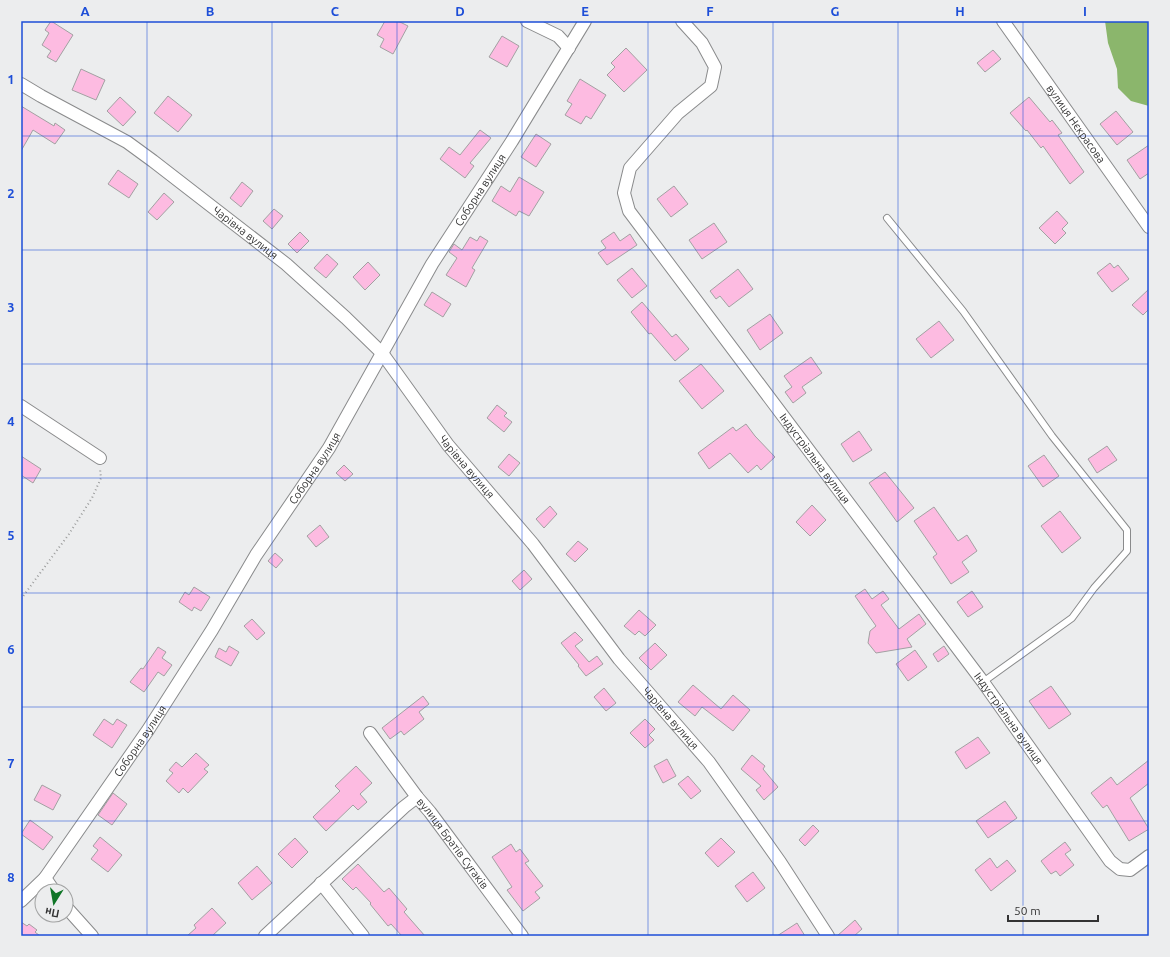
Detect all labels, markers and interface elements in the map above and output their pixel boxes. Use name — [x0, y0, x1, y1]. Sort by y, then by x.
text: A — [80, 4, 90, 18]
text: B — [206, 4, 215, 18]
text: C — [331, 4, 340, 18]
text: D — [455, 4, 465, 18]
text: E — [581, 4, 589, 18]
text: F — [706, 4, 714, 18]
text: G — [831, 4, 840, 18]
text: H — [955, 4, 965, 18]
text: I — [1083, 4, 1087, 18]
text: 1 — [7, 72, 15, 86]
street label: вулиця Нєкрасова — [1044, 82, 1108, 165]
street label: Соборна вулиця — [452, 152, 508, 228]
text: 2 — [7, 186, 15, 200]
street label: Чарівна вулиця — [211, 204, 280, 261]
text: 3 — [7, 300, 15, 314]
street label: Індустріальна вулиця — [777, 411, 853, 506]
text: 4 — [7, 414, 15, 428]
street label: Соборна вулиця — [287, 430, 343, 506]
street label: Чарівна вулиця — [437, 433, 497, 500]
text: 5 — [7, 528, 15, 542]
text: 6 — [7, 642, 15, 656]
street label: Індустріальна вулиця — [972, 670, 1045, 766]
street label: Чарівна вулиця — [640, 684, 701, 752]
street label: Соборна вулиця — [111, 703, 168, 779]
text: 7 — [7, 756, 15, 770]
street label: вулиця Братів Сугаків — [415, 796, 491, 891]
text: 8 — [7, 870, 15, 884]
north arrow — [34, 883, 74, 923]
scale bar — [1008, 897, 1098, 923]
text: 50 m — [1014, 904, 1041, 917]
text: Пн — [44, 906, 60, 920]

